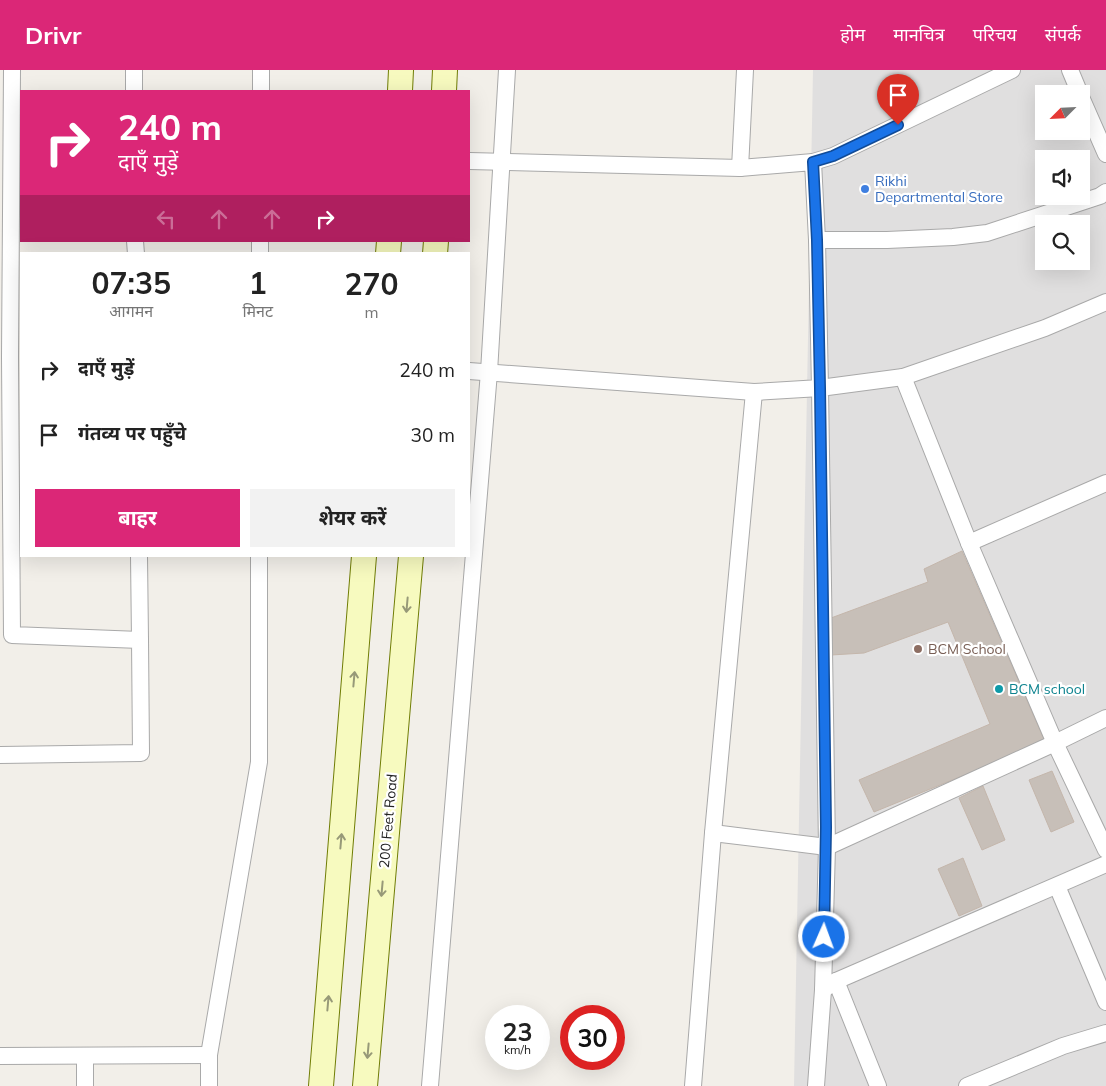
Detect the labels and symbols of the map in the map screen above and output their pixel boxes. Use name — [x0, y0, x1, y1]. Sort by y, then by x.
pin — [877, 74, 919, 125]
north arrow — [1035, 85, 1090, 140]
place label: Rikhi Departmental Store — [875, 172, 1003, 206]
marker: Rikhi Departmental Store — [859, 183, 871, 195]
one-way arrow — [402, 597, 412, 613]
place label: BCM School — [928, 640, 1006, 658]
marker: BCM School — [912, 643, 924, 655]
one-way arrow — [349, 671, 359, 687]
place label: BCM school — [1009, 680, 1085, 698]
marker: BCM school — [993, 683, 1005, 695]
street label: 200 Feet Road — [375, 773, 401, 869]
one-way arrow — [336, 833, 346, 849]
one-way arrow — [378, 880, 387, 896]
position arrow — [797, 910, 849, 962]
one-way arrow — [323, 995, 333, 1011]
speed limit sign: 30 — [560, 1005, 625, 1070]
one-way arrow — [364, 1042, 373, 1058]

